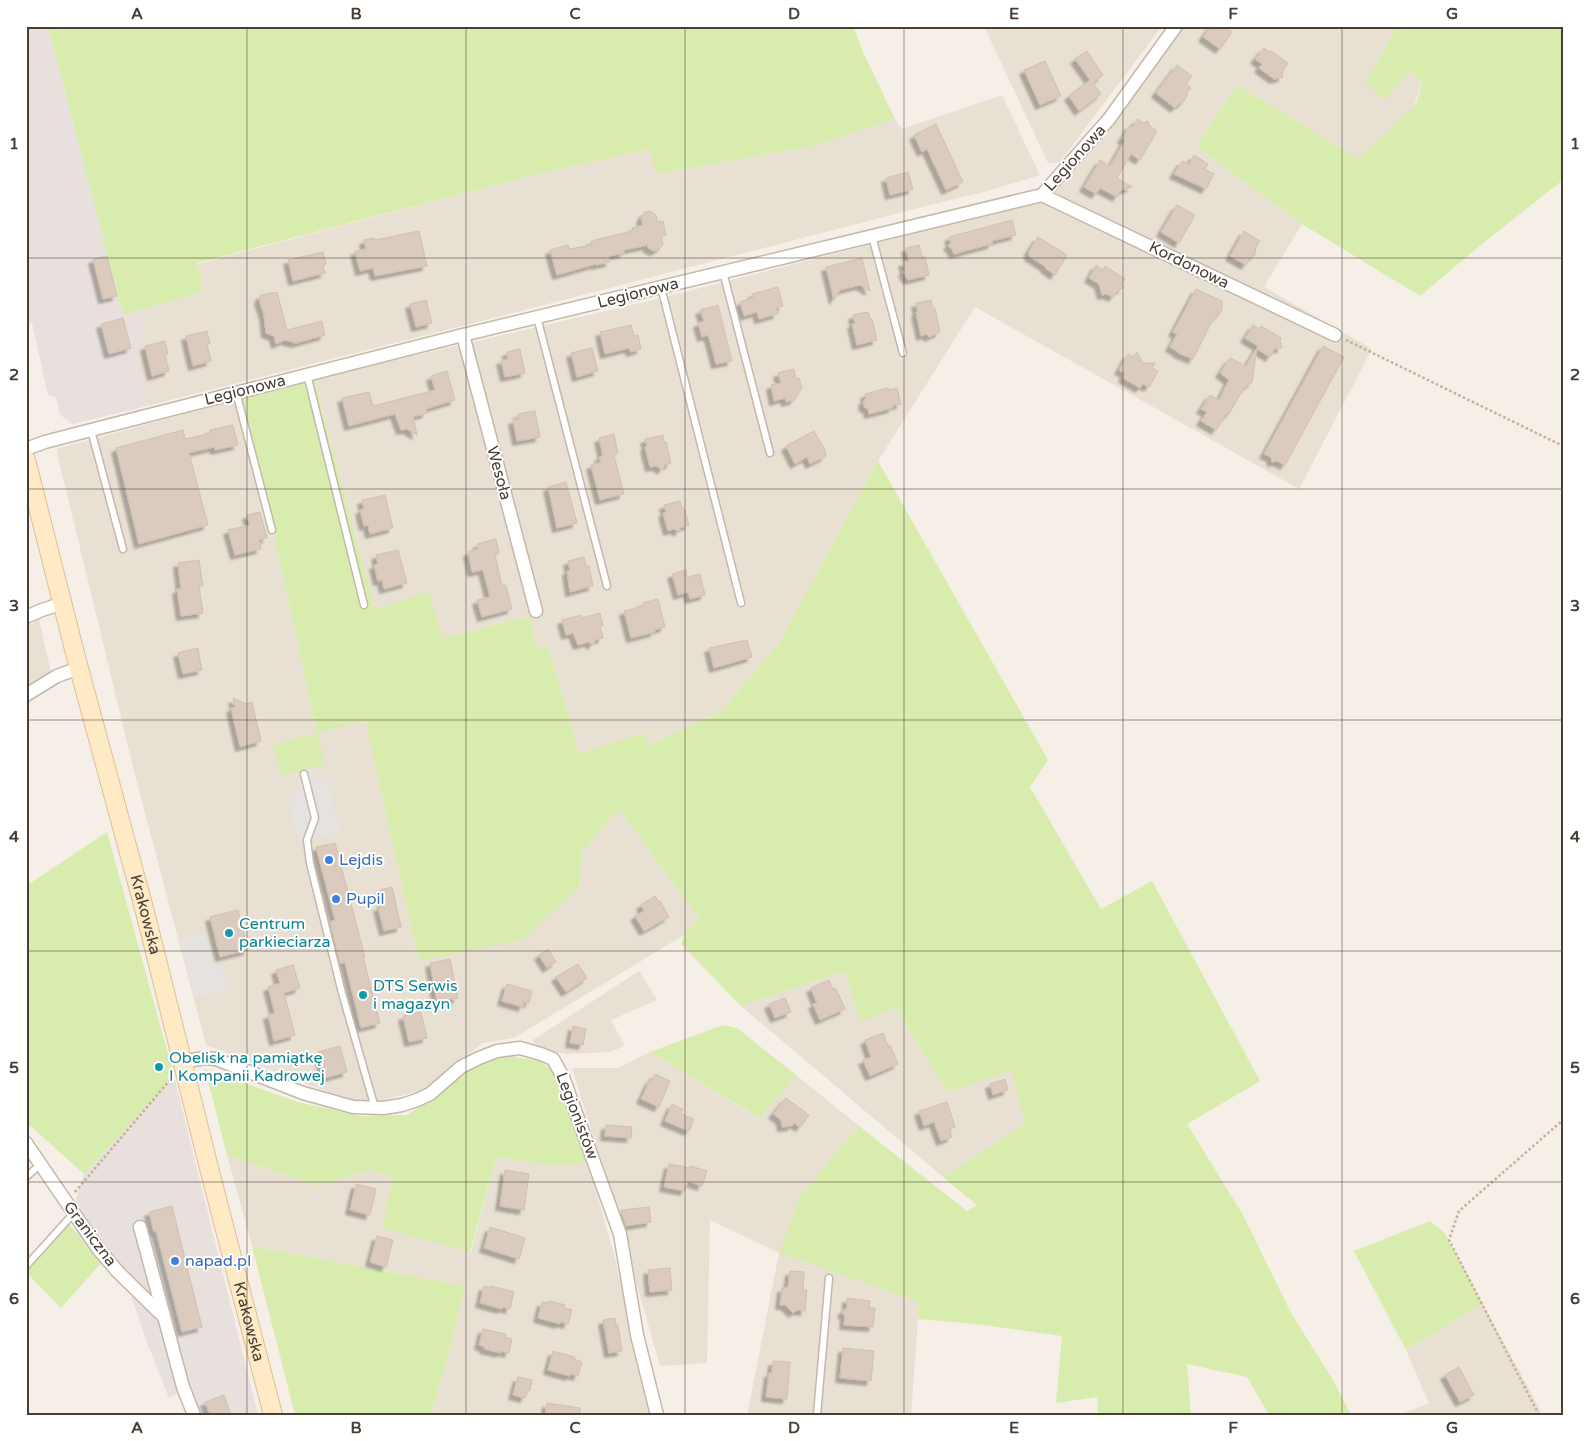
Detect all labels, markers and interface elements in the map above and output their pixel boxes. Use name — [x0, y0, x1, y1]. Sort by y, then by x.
text: A — [131, 4, 143, 24]
text: B — [350, 4, 362, 24]
text: C — [569, 4, 581, 24]
text: D — [788, 4, 800, 24]
text: E — [1009, 4, 1019, 24]
text: F — [1228, 4, 1238, 24]
text: G — [1446, 4, 1458, 24]
street label: Legionowa — [1040, 120, 1110, 196]
text: 1 — [9, 134, 19, 154]
text: 1 — [1570, 134, 1580, 154]
street label: Kordonowa — [1145, 237, 1233, 293]
street label: Legionowa — [595, 273, 681, 313]
text: 2 — [9, 365, 19, 385]
text: 2 — [1570, 365, 1580, 385]
street label: Legionowa — [202, 370, 288, 410]
street label: Wesoła — [482, 444, 516, 502]
text: 3 — [9, 596, 19, 616]
text: 3 — [1570, 596, 1580, 616]
text: 4 — [9, 827, 19, 847]
text: 4 — [1570, 827, 1580, 847]
place label: Lejdis — [339, 850, 383, 870]
marker: Lejdis — [323, 854, 335, 866]
street label: Krakowska — [125, 872, 165, 957]
place label: Pupil — [346, 889, 384, 909]
marker: Pupil — [330, 893, 342, 905]
place label: Centrum parkieciarza — [239, 914, 331, 952]
marker: Centrum parkieciarza — [223, 927, 235, 939]
place label: DTS Serwis i magazyn — [373, 976, 458, 1014]
marker: DTS Serwis i magazyn — [357, 989, 369, 1001]
place label: Obelisk na pamiątkę I Kompanii Kadrowej — [169, 1048, 325, 1086]
text: 5 — [9, 1058, 19, 1078]
text: 5 — [1570, 1058, 1580, 1078]
marker: Obelisk na pamiątkę I Kompanii Kadrowej — [153, 1061, 165, 1073]
street label: Legionistów — [551, 1070, 603, 1163]
street label: Graniczna — [59, 1198, 121, 1270]
place label: napad.pl — [185, 1251, 251, 1271]
marker: napad.pl — [169, 1255, 181, 1267]
street label: Krakowska — [229, 1279, 269, 1364]
text: 6 — [9, 1289, 19, 1309]
text: 6 — [1570, 1289, 1580, 1309]
text: A — [131, 1418, 143, 1438]
text: B — [350, 1418, 362, 1438]
text: C — [569, 1418, 581, 1438]
text: D — [788, 1418, 800, 1438]
text: E — [1009, 1418, 1019, 1438]
text: F — [1228, 1418, 1238, 1438]
text: G — [1446, 1418, 1458, 1438]

